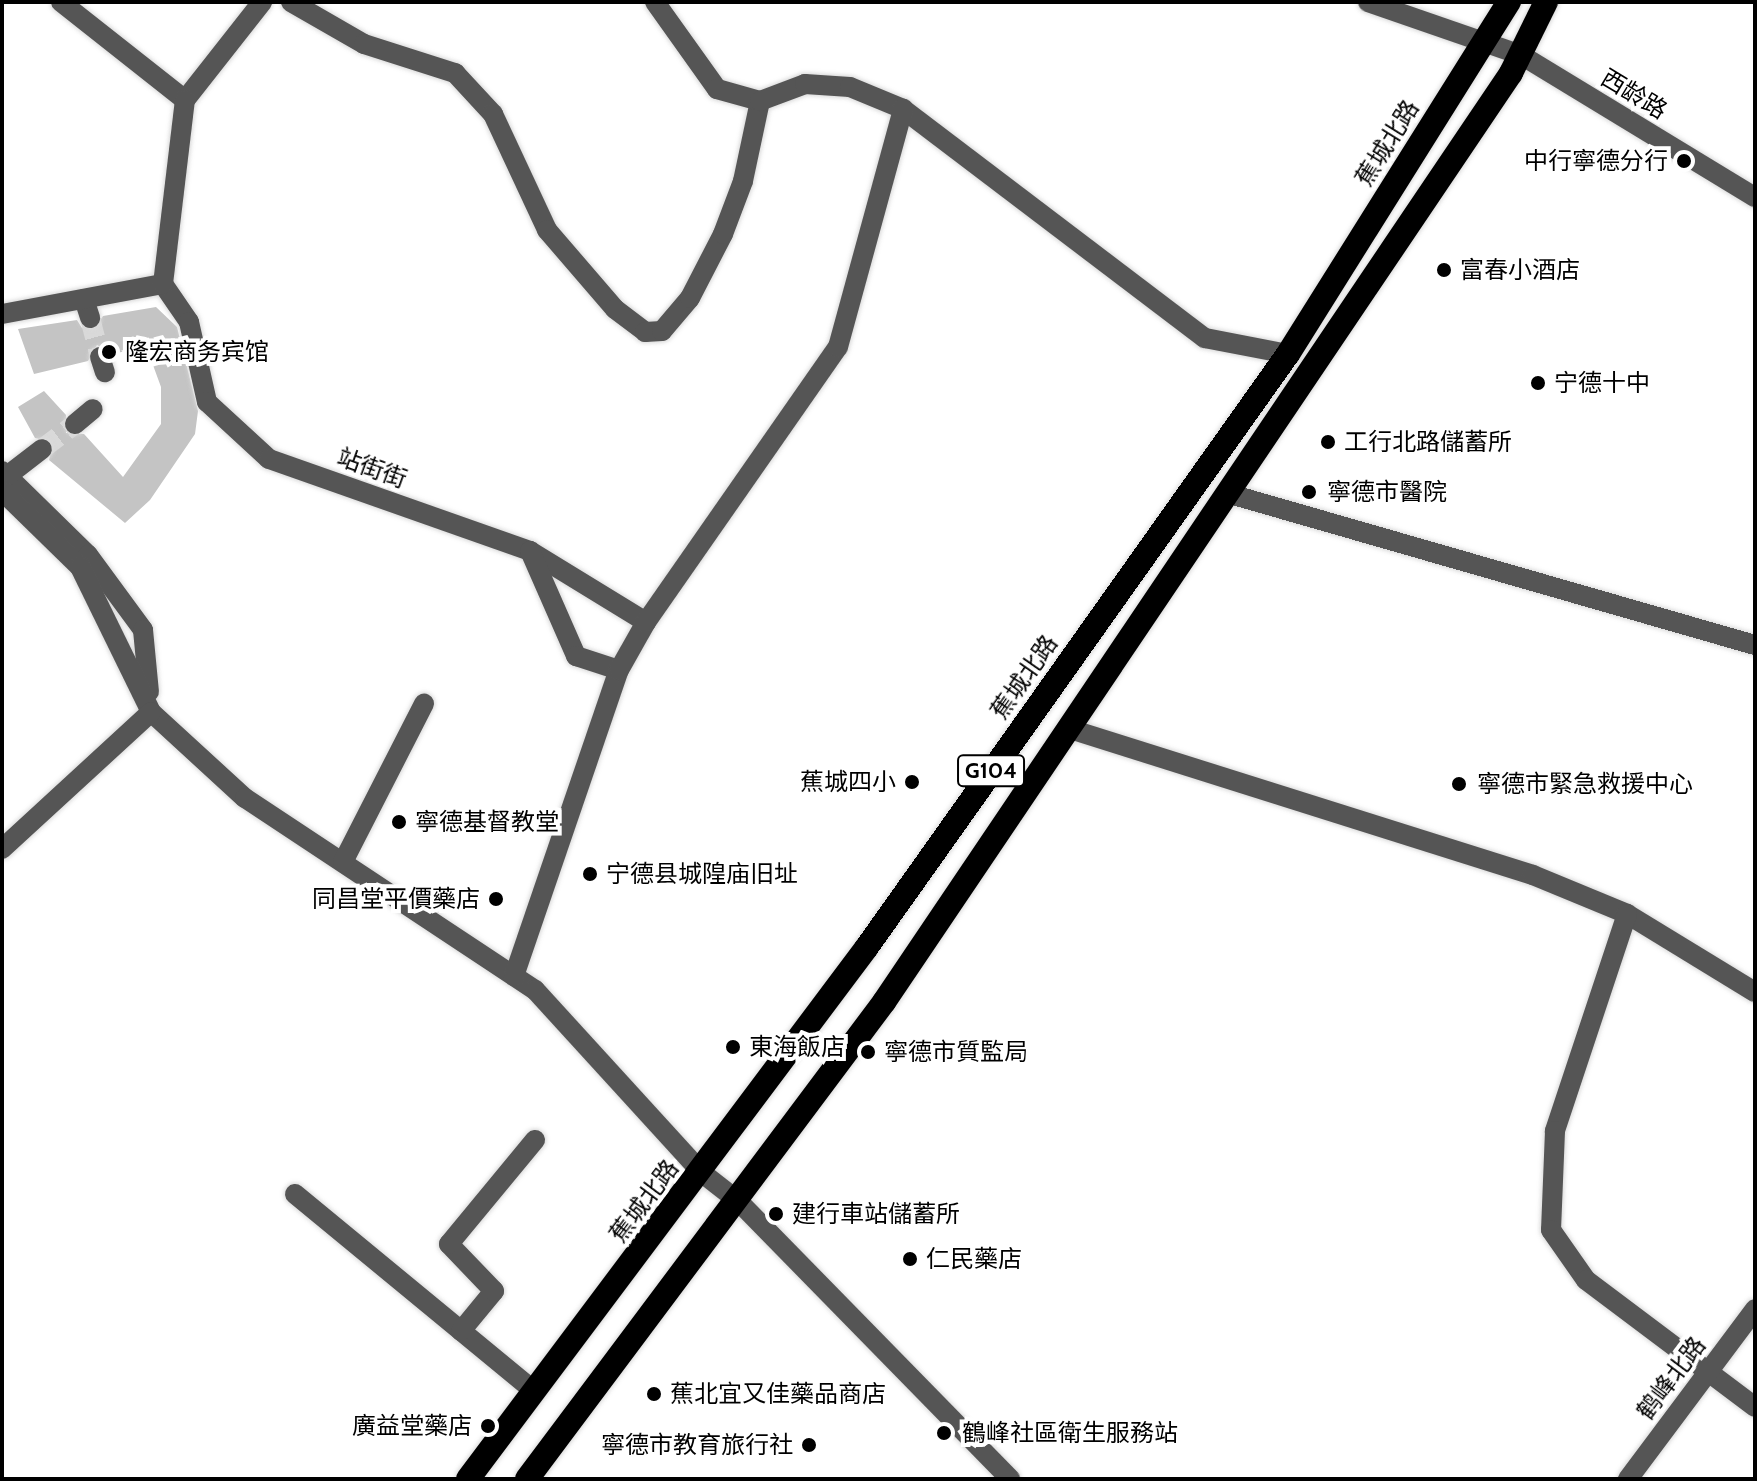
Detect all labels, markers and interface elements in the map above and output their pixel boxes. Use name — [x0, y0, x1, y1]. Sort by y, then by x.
street label: 西龄路 — [1596, 63, 1672, 125]
street label: 蕉城北路 — [1349, 95, 1425, 191]
place label: 中行寧德分行 — [1524, 147, 1668, 175]
marker: 中行寧德分行 — [1675, 152, 1693, 170]
place label: 富春小酒店 — [1460, 256, 1580, 284]
marker: 富春小酒店 — [1435, 261, 1453, 279]
place label: 隆宏商务宾馆 — [125, 338, 269, 366]
marker: 隆宏商务宾馆 — [100, 343, 118, 361]
place label: 宁德十中 — [1554, 369, 1650, 397]
marker: 宁德十中 — [1529, 374, 1547, 392]
place label: 工行北路儲蓄所 — [1344, 428, 1512, 456]
marker: 工行北路儲蓄所 — [1319, 433, 1337, 451]
street label: 站街街 — [333, 442, 411, 494]
place label: 寧德市醫院 — [1327, 478, 1447, 506]
marker: 寧德市醫院 — [1298, 481, 1320, 503]
street label: 蕉城北路 — [985, 629, 1063, 725]
road number: G104 — [957, 753, 1025, 789]
place label: 蕉城四小 — [800, 768, 896, 796]
place label: 寧德市緊急救援中心 — [1477, 770, 1693, 798]
marker: 蕉城四小 — [903, 773, 921, 791]
marker: 寧德市緊急救援中心 — [1448, 773, 1470, 795]
place label: 寧德基督教堂 — [415, 808, 559, 836]
marker: 寧德基督教堂 — [390, 813, 408, 831]
place label: 宁德县城隍庙旧址 — [606, 860, 798, 888]
marker: 宁德县城隍庙旧址 — [581, 865, 599, 883]
place label: 同昌堂平價藥店 — [312, 885, 480, 913]
marker: 同昌堂平價藥店 — [487, 890, 505, 908]
place label: 東海飯店 — [749, 1033, 845, 1061]
marker: 東海飯店 — [724, 1038, 742, 1056]
place label: 寧德市質監局 — [884, 1038, 1028, 1066]
marker: 寧德市質監局 — [859, 1043, 877, 1061]
street label: 蕉城北路 — [604, 1154, 684, 1248]
place label: 建行車站儲蓄所 — [792, 1200, 960, 1228]
marker: 建行車站儲蓄所 — [767, 1205, 785, 1223]
place label: 仁民藥店 — [926, 1245, 1022, 1273]
marker: 仁民藥店 — [901, 1250, 919, 1268]
street label: 鹤峰北路 — [1631, 1331, 1711, 1425]
place label: 蕉北宜又佳藥品商店 — [670, 1380, 886, 1408]
marker: 蕉北宜又佳藥品商店 — [645, 1385, 663, 1403]
place label: 廣益堂藥店 — [352, 1412, 472, 1440]
marker: 廣益堂藥店 — [479, 1417, 497, 1435]
place label: 鶴峰社區衛生服務站 — [962, 1419, 1178, 1447]
marker: 鶴峰社區衛生服務站 — [933, 1422, 955, 1444]
place label: 寧德市教育旅行社 — [601, 1431, 793, 1459]
marker: 寧德市教育旅行社 — [800, 1436, 818, 1454]

